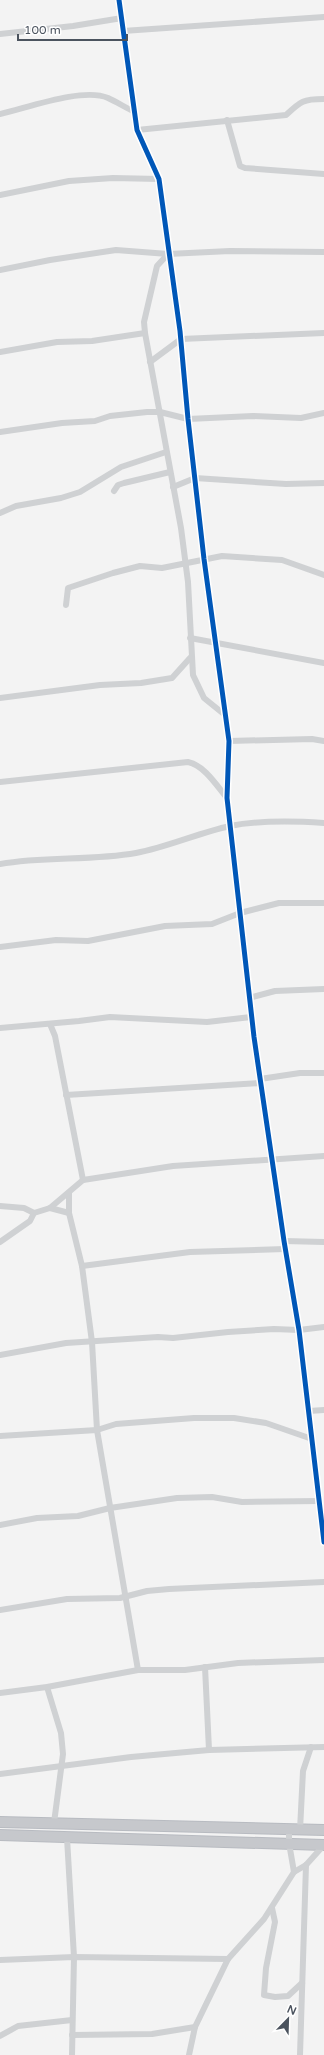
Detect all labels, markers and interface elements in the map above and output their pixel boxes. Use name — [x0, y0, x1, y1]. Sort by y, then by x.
scale bar — [18, 16, 127, 42]
text: 100 m — [24, 23, 61, 37]
north arrow — [268, 1999, 308, 2039]
text: N — [285, 2003, 298, 2018]

